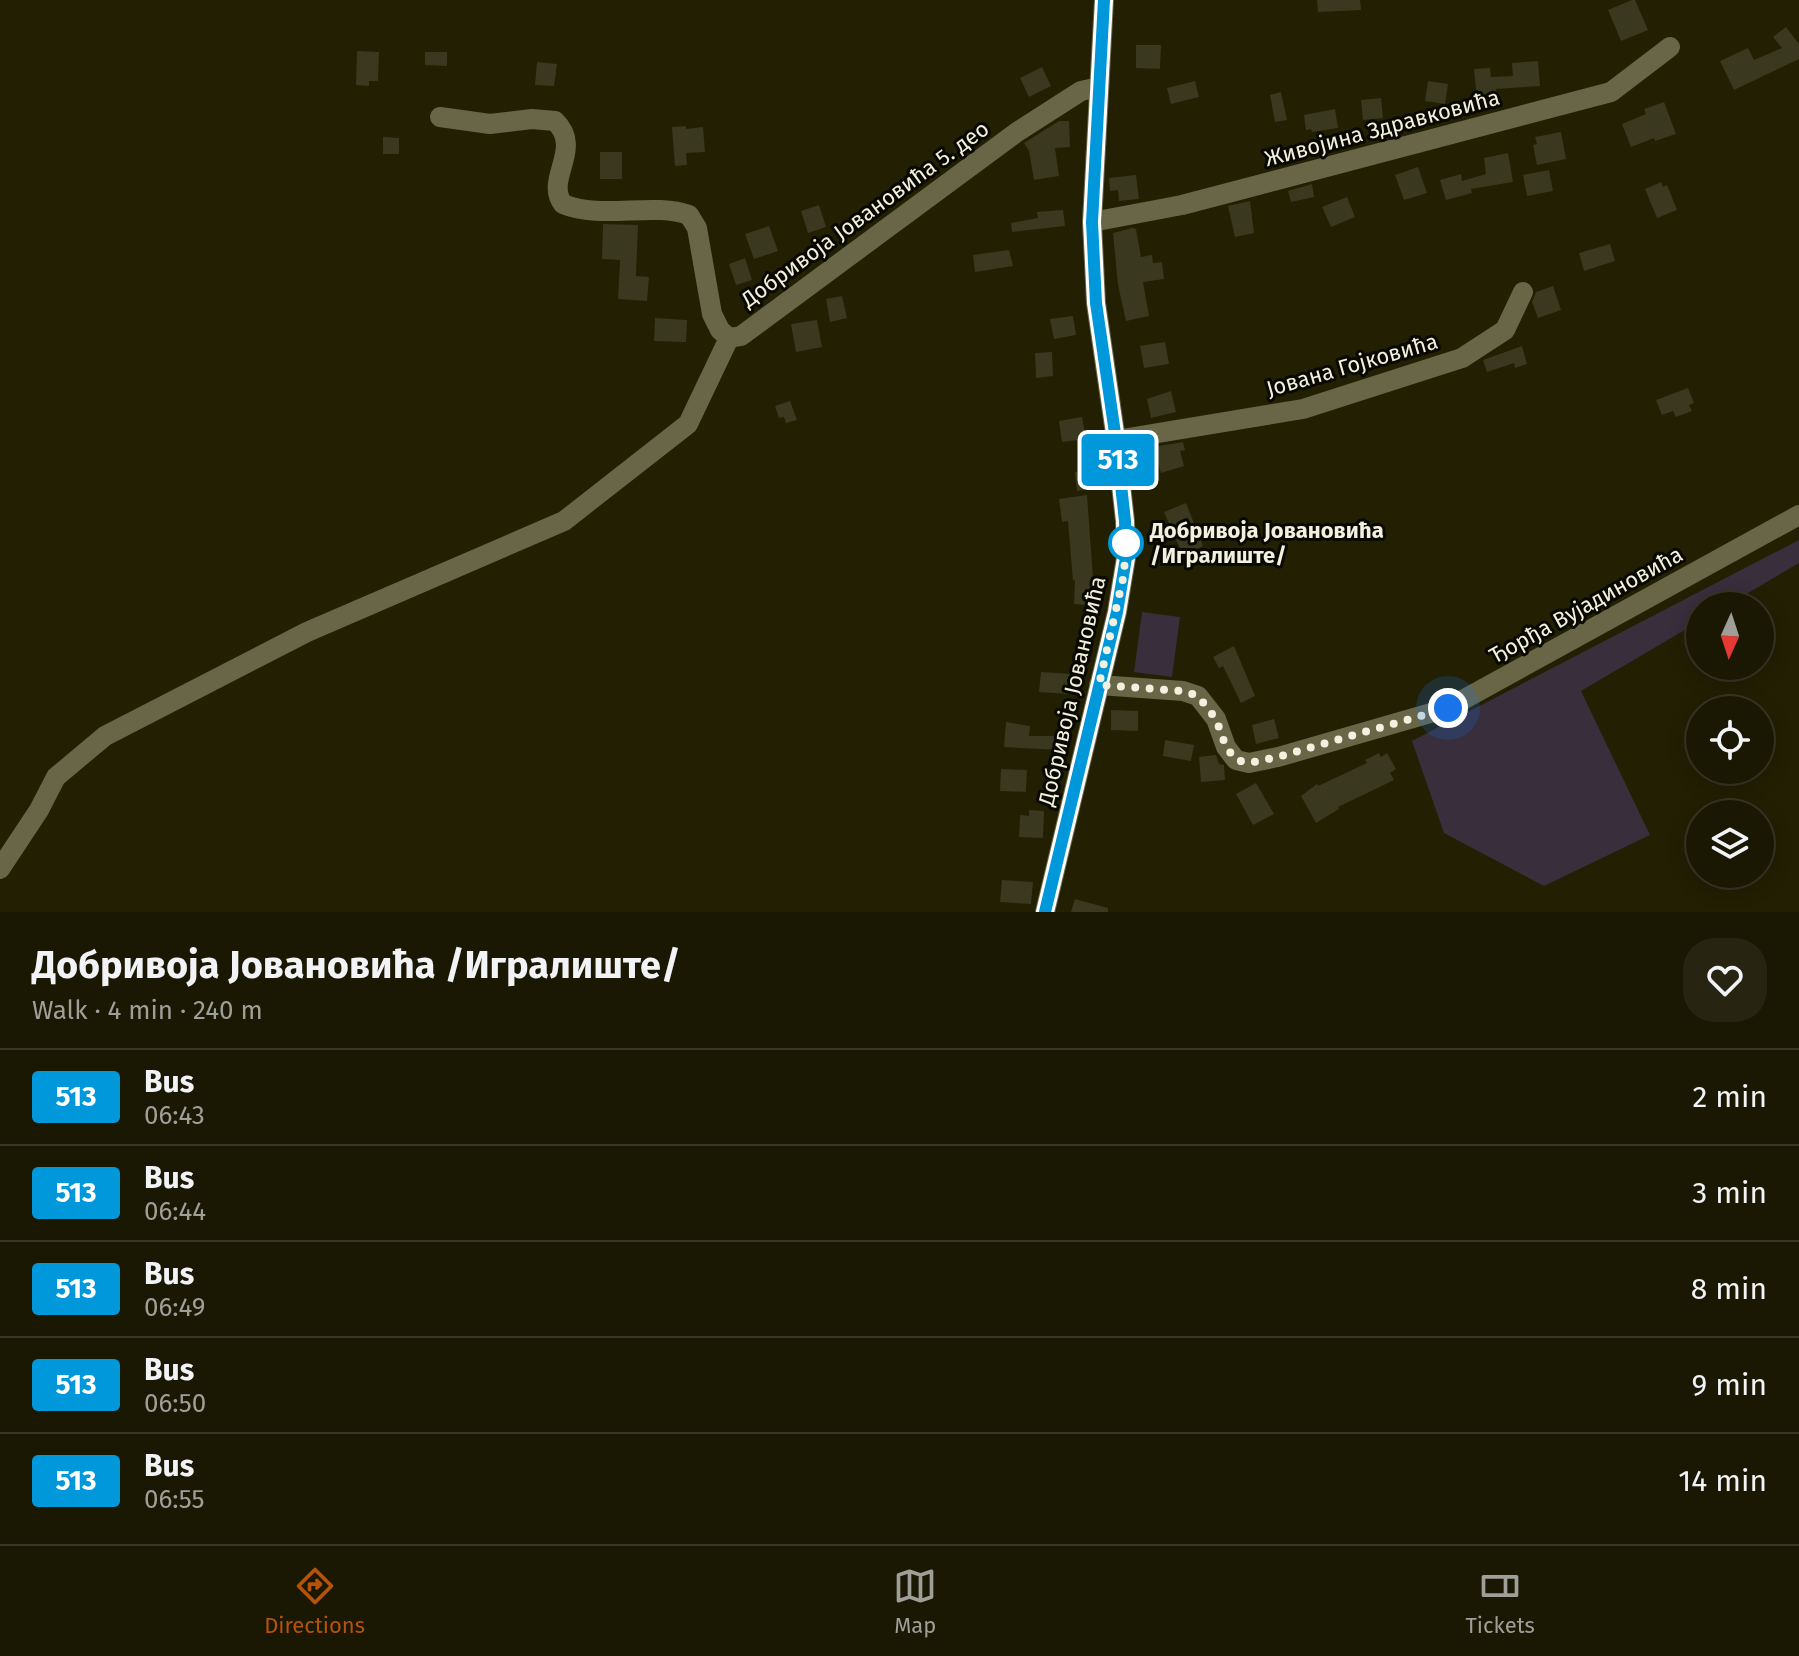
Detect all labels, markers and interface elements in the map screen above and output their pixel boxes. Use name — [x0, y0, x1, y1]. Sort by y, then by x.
street label: Живојина Здравковића — [1262, 84, 1502, 172]
street label: Добривоја Јовановића 5. део — [735, 115, 994, 314]
street label: Јована Гојковића — [1263, 328, 1441, 402]
line badge: 513 — [1072, 434, 1164, 486]
text: 513 — [1098, 443, 1138, 476]
place label: Добривоја Јовановића /Игралиште/ — [1149, 517, 1384, 569]
marker: Добривоја Јовановића /Игралиште/ — [1109, 526, 1143, 560]
street label: Ђорђа Вујадиновића — [1485, 541, 1687, 669]
street label: Добривоја Јовановића — [1032, 574, 1112, 809]
north arrow — [1686, 592, 1774, 680]
map controls — [1686, 592, 1774, 888]
your location — [1428, 688, 1468, 728]
button: locate — [1686, 696, 1774, 784]
button: layers — [1686, 800, 1774, 888]
button: heart — [1683, 938, 1767, 1022]
text: Добривоја Јовановића /Игралиште/ — [32, 942, 681, 988]
text: Walk · 4 min · 240 m — [32, 995, 263, 1026]
text: Bus — [144, 1064, 194, 1100]
text: 2 min — [1692, 1079, 1767, 1115]
text: 513 — [56, 1080, 96, 1113]
text: 06:43 — [144, 1100, 205, 1131]
text: Bus — [144, 1160, 194, 1196]
text: 3 min — [1692, 1175, 1767, 1211]
text: 513 — [56, 1176, 96, 1209]
text: 06:44 — [144, 1196, 206, 1227]
text: Bus — [144, 1256, 194, 1292]
text: 8 min — [1691, 1271, 1767, 1307]
text: 513 — [56, 1272, 96, 1305]
text: 06:49 — [144, 1292, 205, 1323]
text: Bus — [144, 1352, 194, 1388]
text: 9 min — [1692, 1367, 1767, 1403]
text: 513 — [56, 1368, 96, 1401]
text: 06:50 — [144, 1388, 206, 1419]
text: Bus — [144, 1448, 194, 1484]
text: 14 min — [1678, 1463, 1767, 1499]
text: 513 — [56, 1464, 96, 1497]
text: 06:55 — [144, 1484, 205, 1515]
tab: Directions — [264, 1564, 365, 1639]
tab: Map — [893, 1564, 937, 1639]
tab: Tickets — [1466, 1564, 1535, 1639]

